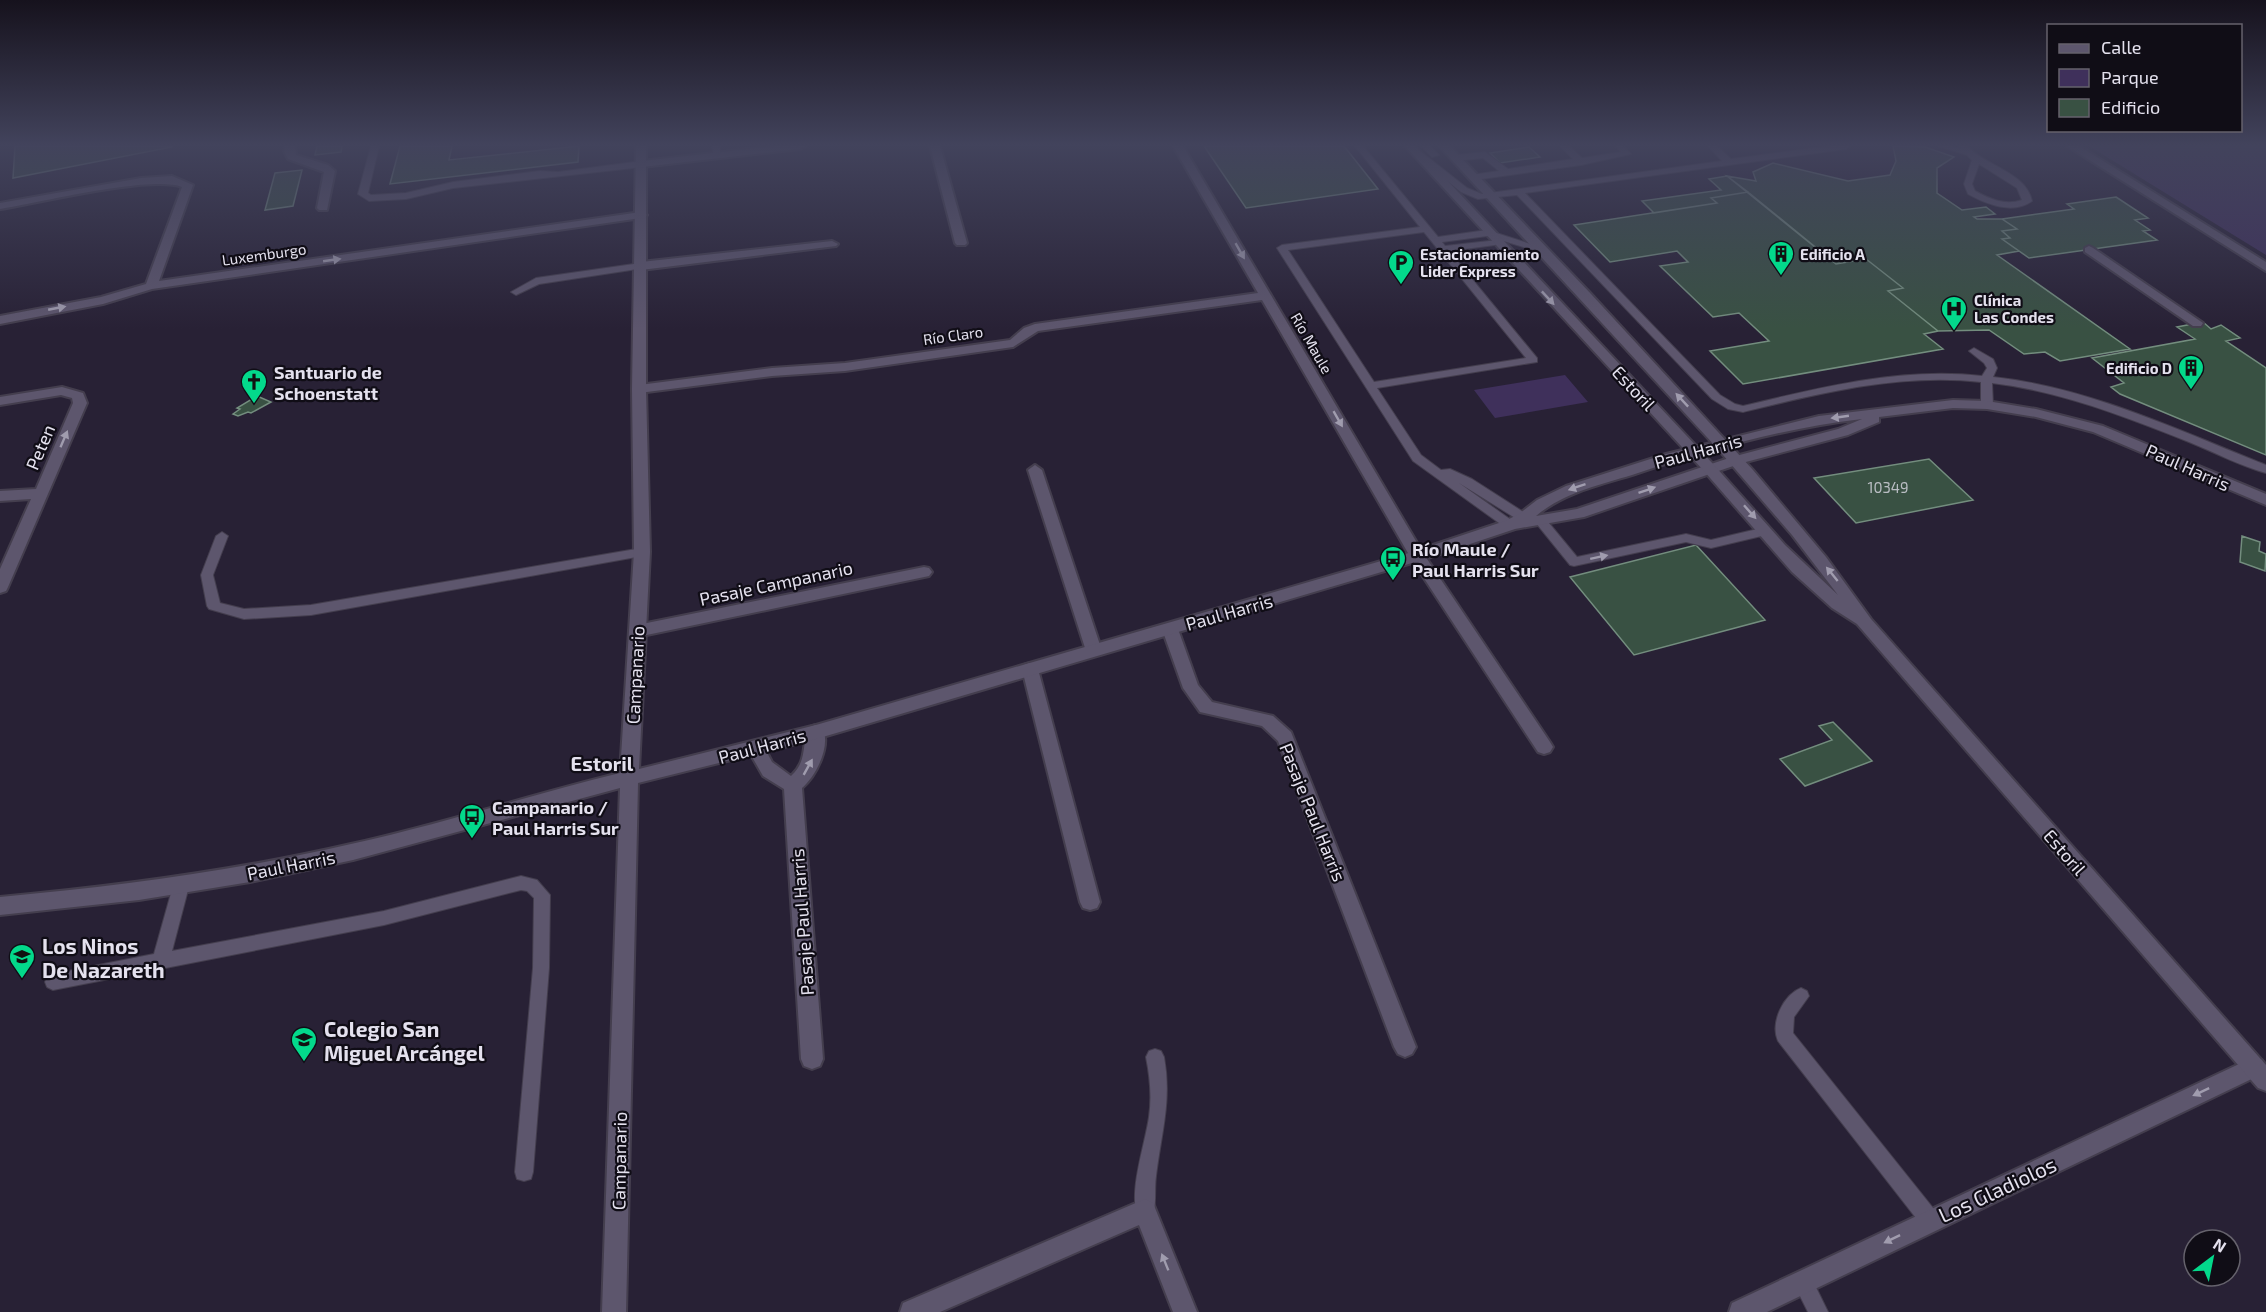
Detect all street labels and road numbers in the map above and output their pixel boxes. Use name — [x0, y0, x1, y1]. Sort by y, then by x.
street label: Luxemburgo — [221, 239, 307, 269]
street label: Río Maule — [1287, 309, 1337, 377]
street label: Río Claro — [922, 322, 984, 348]
street label: Estoril — [1608, 361, 1661, 415]
street label: Peten — [21, 421, 59, 473]
street label: Paul Harris — [1652, 429, 1744, 473]
street label: Paul Harris — [2143, 439, 2233, 495]
street label: Pasaje Campanario — [697, 556, 855, 610]
street label: Paul Harris — [1183, 589, 1275, 635]
street label: Campanario — [621, 625, 649, 725]
street label: Paul Harris — [716, 724, 808, 768]
street label: Pasaje Paul Harris — [1275, 740, 1351, 884]
street label: Estoril — [2039, 825, 2091, 880]
street label: Paul Harris — [245, 846, 337, 884]
street label: Pasaje Paul Harris — [786, 848, 818, 996]
street label: Campanario — [607, 1112, 631, 1210]
street label: Los Gladiolos — [1934, 1151, 2060, 1227]

